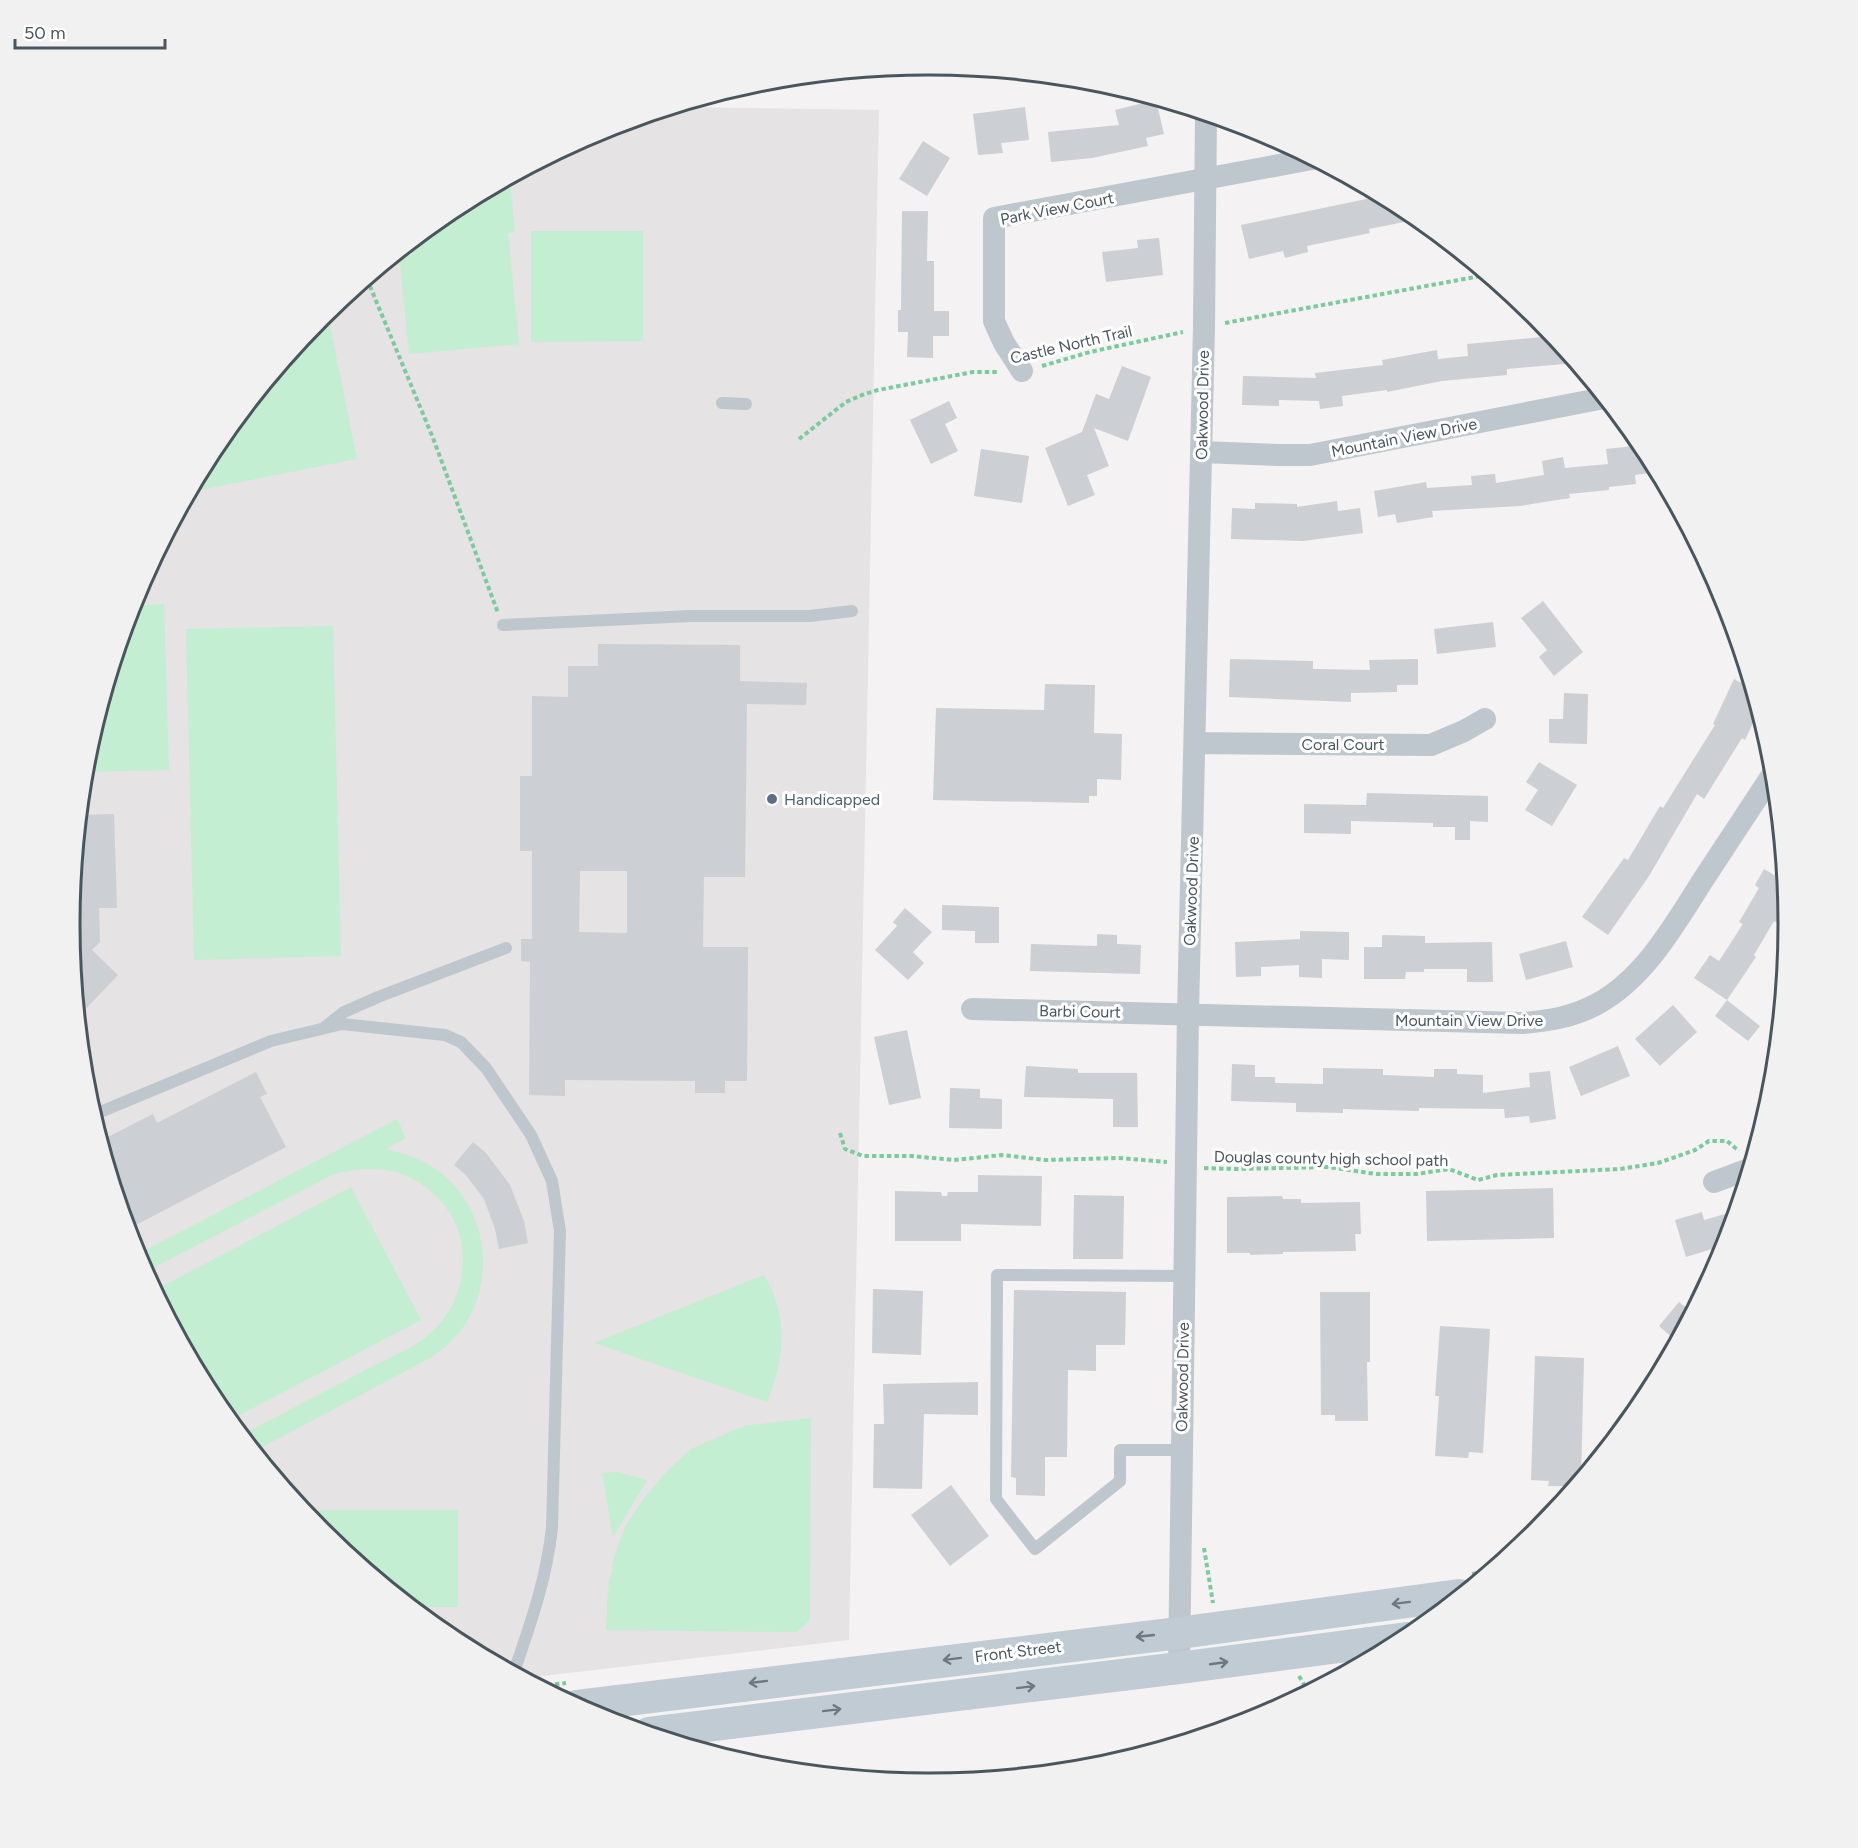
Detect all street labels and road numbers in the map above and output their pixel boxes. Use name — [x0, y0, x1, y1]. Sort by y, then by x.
street label: Park View Court — [999, 188, 1116, 229]
street label: Castle North Trail — [1008, 321, 1134, 368]
street label: Oakwood Drive — [1192, 350, 1213, 460]
street label: Mountain View Drive — [1330, 414, 1479, 461]
street label: Coral Court — [1301, 735, 1385, 754]
street label: Oakwood Drive — [1180, 836, 1203, 946]
street label: Barbi Court — [1039, 1001, 1121, 1022]
street label: Mountain View Drive — [1395, 1011, 1543, 1030]
street label: Douglas county high school path — [1214, 1147, 1448, 1170]
street label: Oakwood Drive — [1172, 1322, 1193, 1432]
street label: Front Street — [974, 1637, 1062, 1666]

